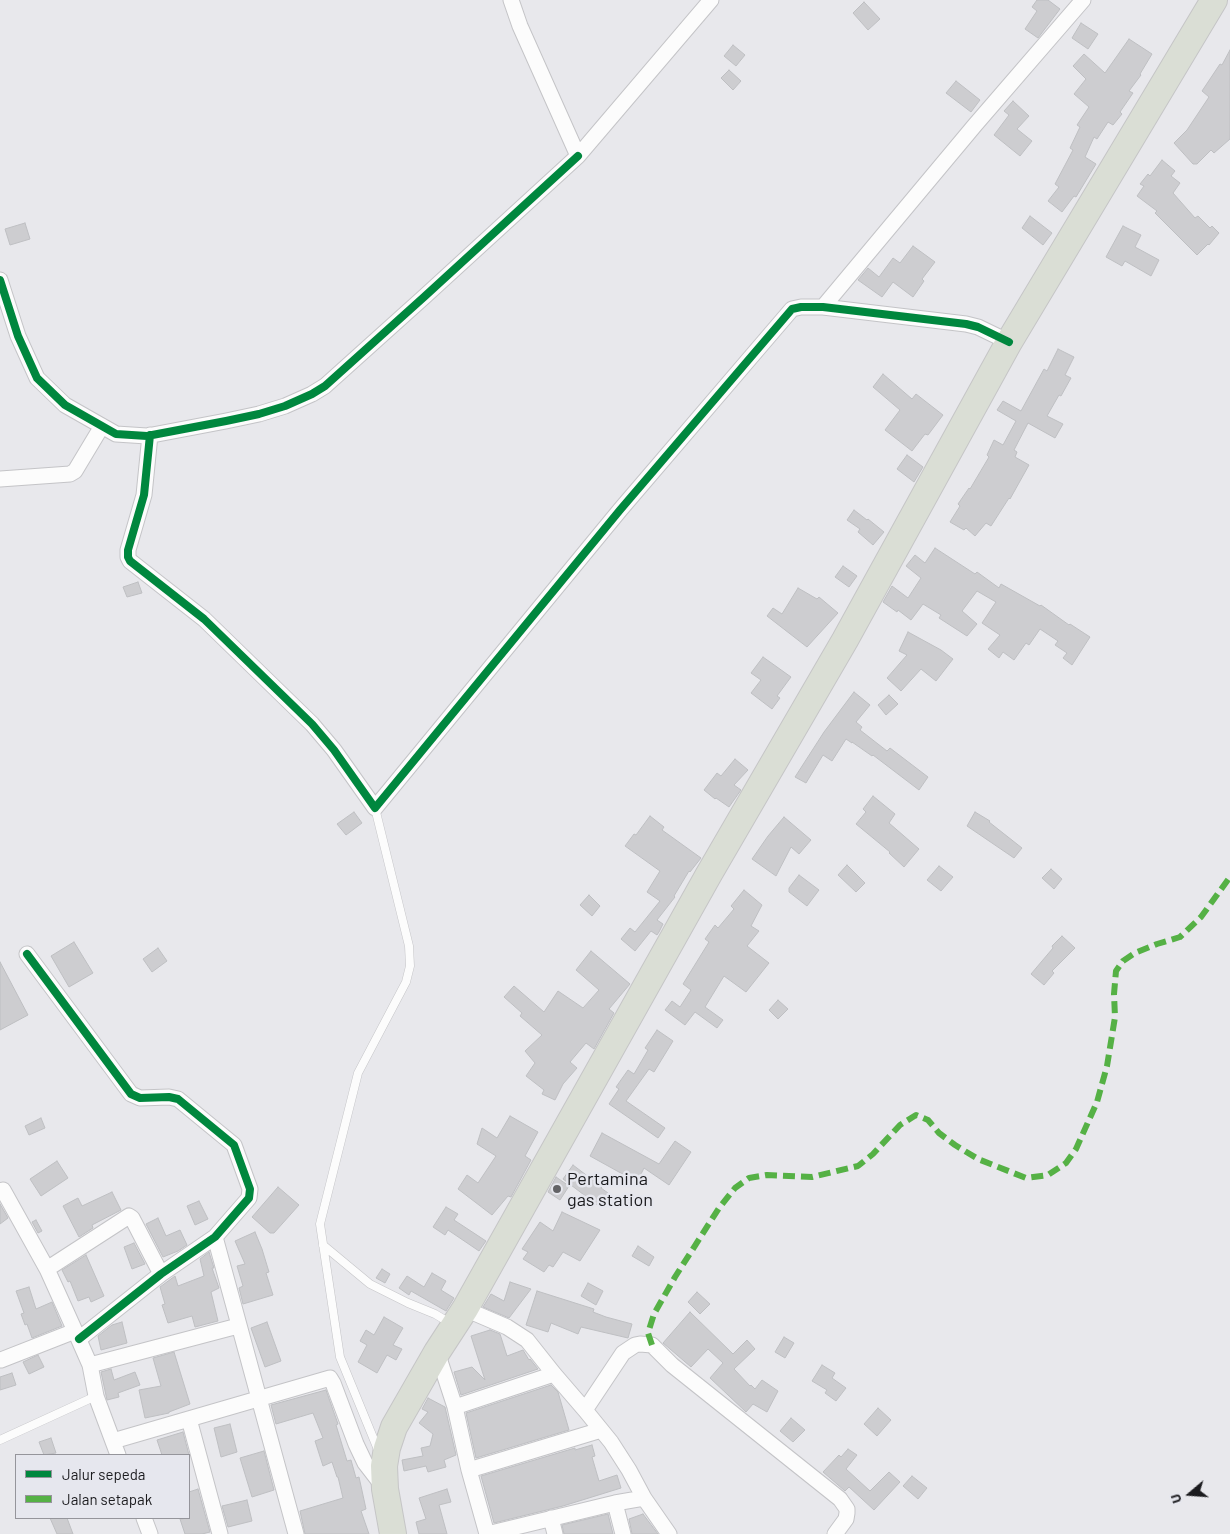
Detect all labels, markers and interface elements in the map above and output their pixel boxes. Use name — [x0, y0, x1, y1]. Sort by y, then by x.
place label: Pertamina gas station — [567, 1168, 653, 1210]
marker: Pertamina gas station — [551, 1183, 563, 1195]
legend — [15, 1454, 190, 1519]
text: Jalur sepeda — [62, 1465, 146, 1483]
north arrow — [1165, 1469, 1215, 1519]
text: Jalan setapak — [62, 1490, 152, 1508]
text: U — [1166, 1492, 1185, 1506]

